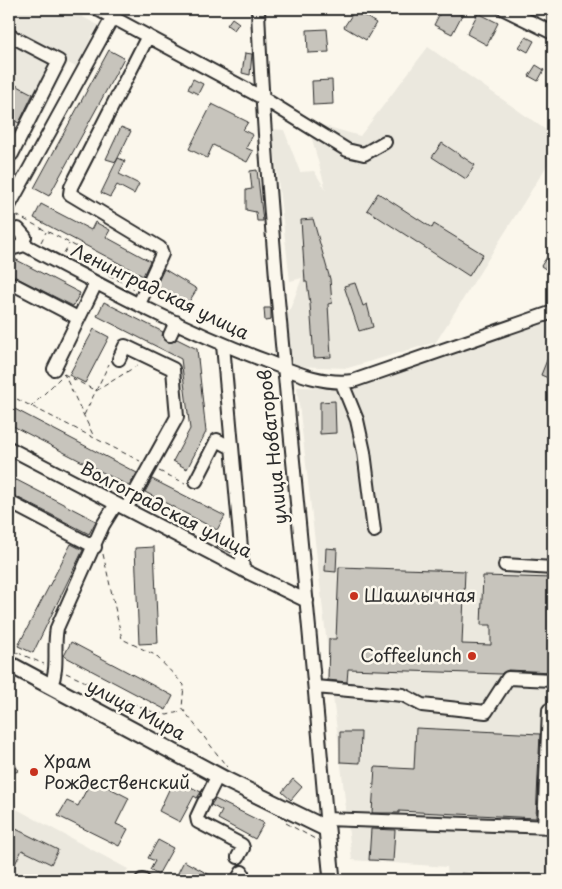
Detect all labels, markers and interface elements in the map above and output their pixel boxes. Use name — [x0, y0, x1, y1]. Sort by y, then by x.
street label: Ленинградская улица — [67, 236, 255, 346]
street label: улица Новаторов — [250, 368, 293, 526]
street label: Волгоградская улица — [76, 454, 258, 564]
place label: Шашлычная — [364, 581, 476, 608]
marker: Шашлычная — [348, 590, 360, 602]
place label: Coffeelunch — [360, 641, 462, 668]
marker: Coffeelunch — [466, 650, 478, 662]
street label: улица Мира — [83, 671, 191, 746]
place label: Храм Рождественский — [44, 747, 190, 795]
marker: Храм Рождественский — [28, 766, 40, 778]

